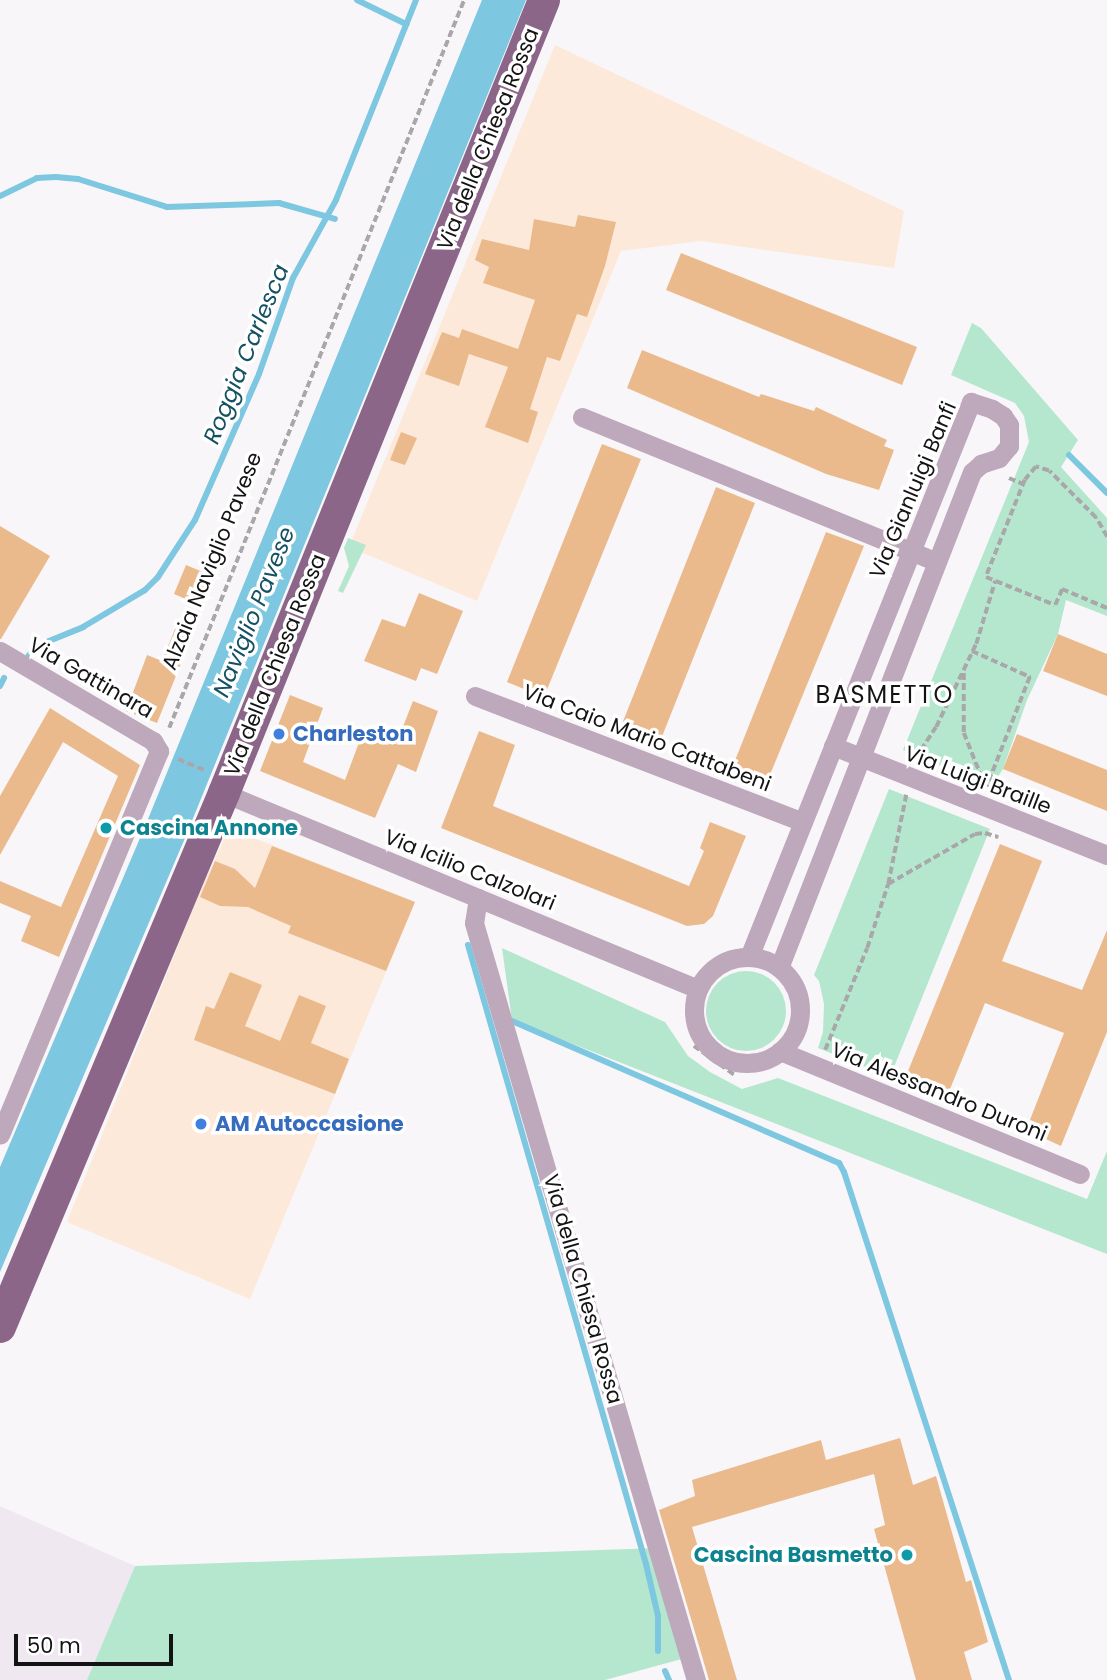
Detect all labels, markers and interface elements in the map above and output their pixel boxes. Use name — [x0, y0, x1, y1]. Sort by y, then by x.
street label: Via della Chiesa Rossa — [432, 24, 544, 254]
water label: Roggia Carlesca — [197, 260, 295, 448]
street label: Via Gianluigi Banfi — [864, 398, 962, 582]
street label: Alzaia Naviglio Pavese — [157, 448, 267, 674]
water label: Naviglio Pavese — [207, 523, 301, 701]
street label: Via della Chiesa Rossa — [219, 550, 331, 780]
street label: Via Gattinara — [24, 632, 158, 724]
street label: Via Caio Mario Cattabeni — [519, 679, 775, 797]
district label: BASMETTO — [817, 681, 953, 709]
place label: Charleston — [293, 721, 413, 747]
marker: Charleston — [271, 726, 287, 742]
street label: Via Luigi Braille — [901, 740, 1055, 820]
place label: Cascina Annone — [120, 815, 298, 841]
marker: Cascina Annone — [98, 820, 114, 836]
street label: Via Icilio Calzolari — [381, 824, 559, 916]
street label: Via Alessandro Duroni — [828, 1037, 1050, 1147]
place label: AM Autoccasione — [215, 1111, 404, 1137]
marker: AM Autoccasione — [193, 1116, 209, 1132]
street label: Via della Chiesa Rossa — [538, 1171, 628, 1407]
place label: Cascina Basmetto — [694, 1542, 893, 1568]
marker: Cascina Basmetto — [899, 1547, 915, 1563]
scale bar — [18, 1620, 177, 1664]
text: 50 m — [27, 1631, 81, 1660]

